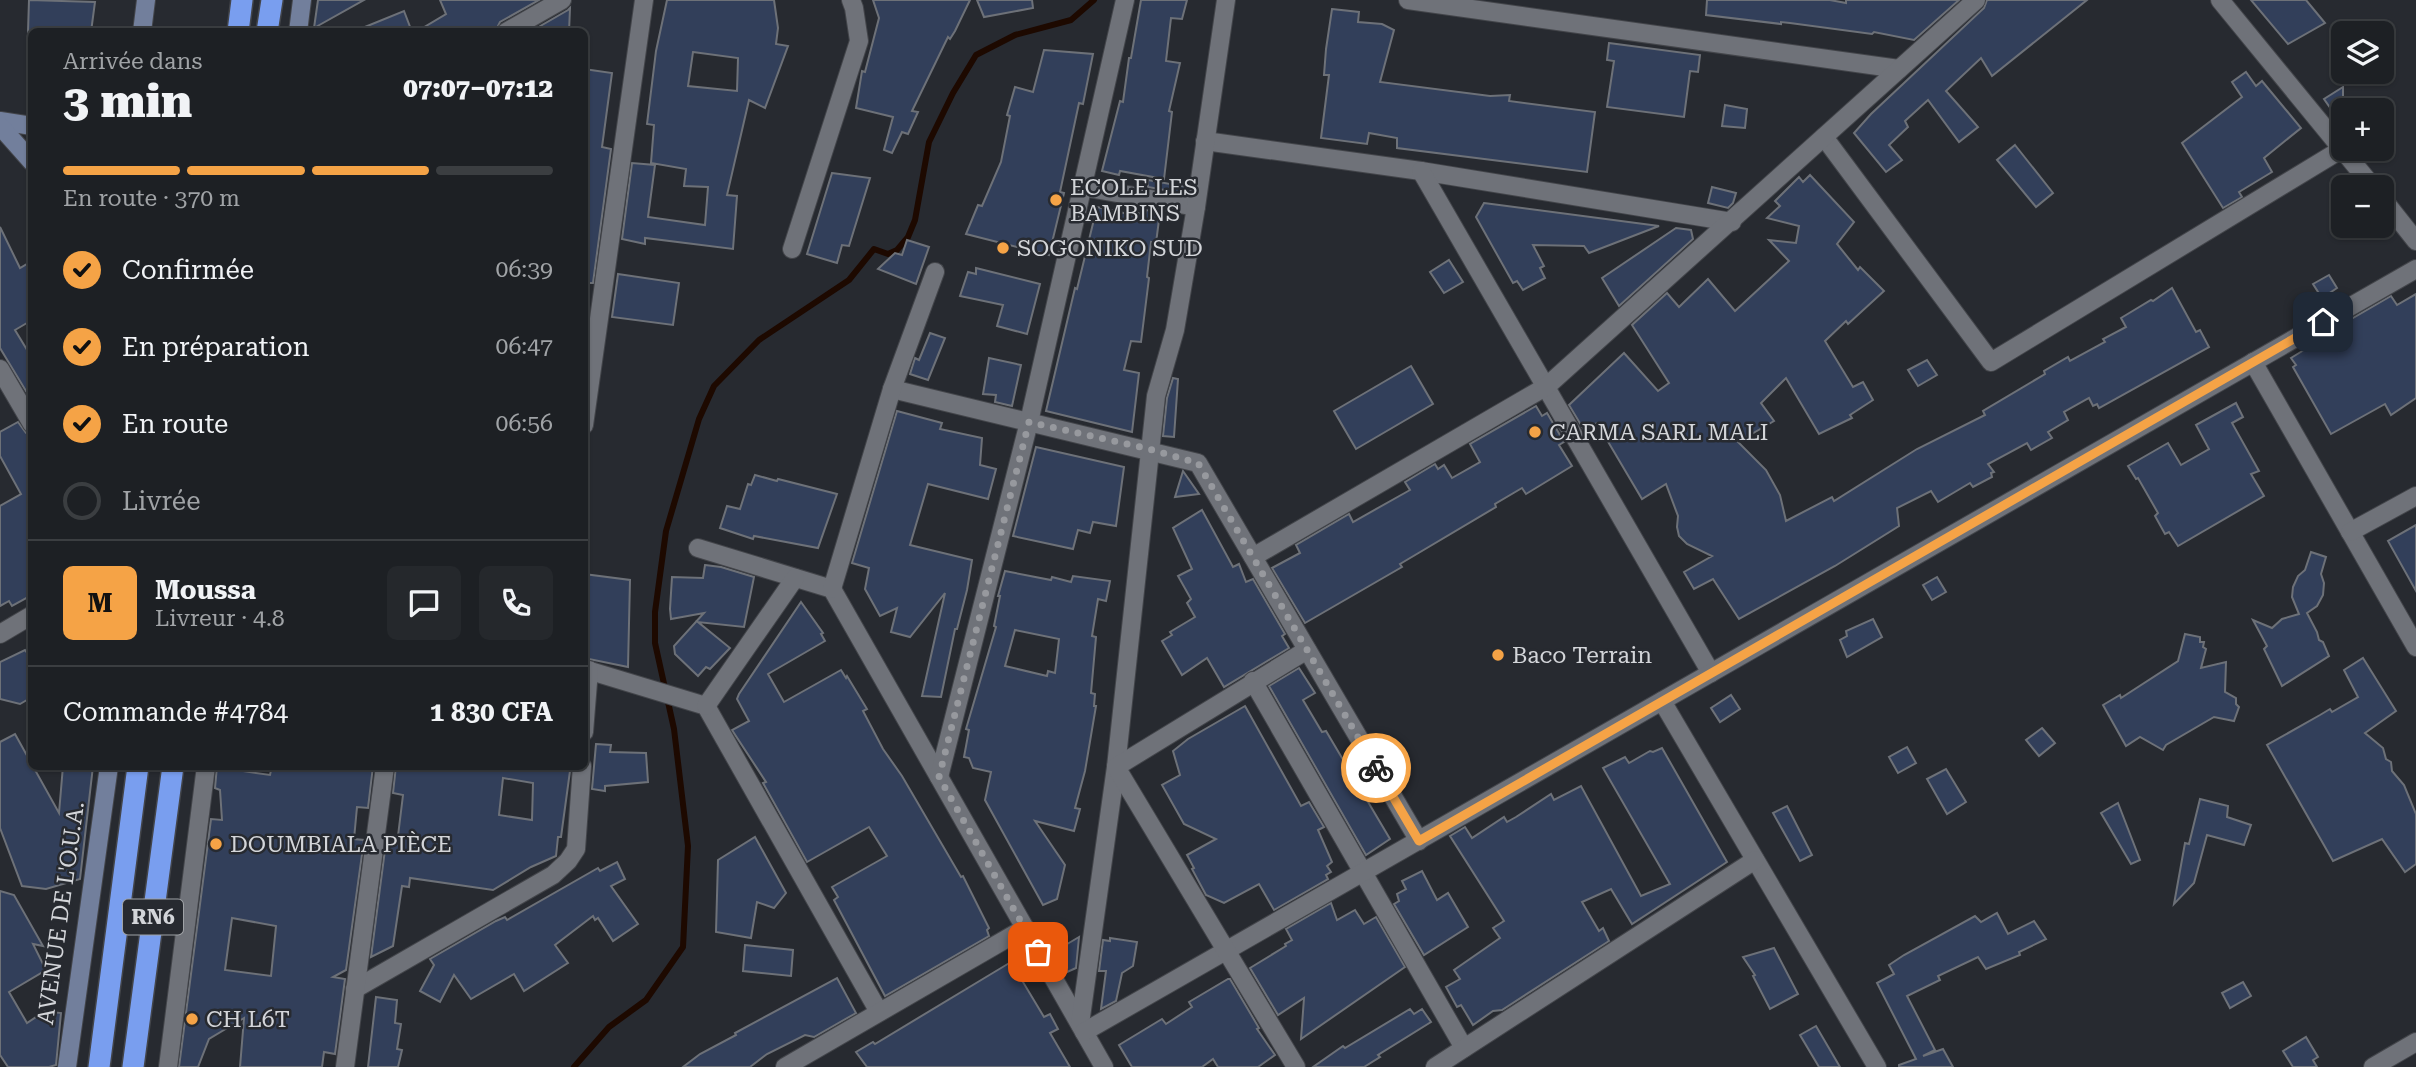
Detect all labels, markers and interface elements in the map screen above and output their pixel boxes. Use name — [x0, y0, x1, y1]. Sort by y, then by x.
map controls — [2331, 21, 2394, 238]
button: layers — [2331, 21, 2394, 84]
text: Arrivée dans — [63, 48, 202, 75]
text: 07:07–07:12 — [403, 73, 553, 103]
text: 3 min — [63, 74, 192, 128]
button: + — [2331, 98, 2394, 161]
place label: ECOLE LES BAMBINS — [1070, 174, 1198, 227]
button: − — [2331, 175, 2394, 238]
text: En route · 370 m — [63, 185, 240, 212]
marker: ECOLE LES BAMBINS — [1048, 192, 1064, 208]
place label: SOGONIKO SUD — [1017, 235, 1203, 262]
marker: SOGONIKO SUD — [995, 240, 1011, 256]
icon: check — [63, 251, 101, 289]
text: Confirmée — [122, 255, 254, 285]
text: 06:39 — [496, 256, 553, 283]
pin — [2293, 292, 2353, 352]
icon: home — [2304, 303, 2342, 341]
icon: check — [63, 328, 101, 366]
text: En préparation — [122, 332, 310, 362]
text: 06:47 — [496, 333, 553, 360]
icon: check — [63, 405, 101, 443]
text: En route — [122, 409, 228, 439]
text: 06:56 — [496, 410, 553, 437]
place label: CARMA SARL MALI — [1549, 419, 1768, 446]
marker: CARMA SARL MALI — [1527, 424, 1543, 440]
text: Livrée — [122, 486, 201, 516]
button: chat — [387, 566, 461, 640]
button: phone — [479, 566, 553, 640]
text: Moussa — [155, 575, 256, 605]
text: M — [87, 588, 113, 618]
text: Livreur · 4.8 — [155, 605, 285, 632]
place label: Baco Terrain — [1512, 642, 1652, 669]
marker: Baco Terrain — [1490, 647, 1506, 663]
text: Commande #4784 — [63, 697, 288, 727]
text: 1 830 CFA — [430, 697, 553, 727]
courier — [1341, 733, 1411, 803]
icon: bike — [1357, 749, 1395, 787]
street label: AVENUE DE L'O.U.A. — [32, 800, 90, 1026]
place label: DOUMBIALA PIÈCE — [230, 831, 452, 858]
marker: DOUMBIALA PIÈCE — [208, 836, 224, 852]
road number: RN6 — [123, 900, 183, 934]
pin — [1008, 922, 1068, 982]
icon: bag — [1019, 933, 1057, 971]
place label: CH L6T — [206, 1006, 290, 1033]
marker: CH L6T — [184, 1011, 200, 1027]

